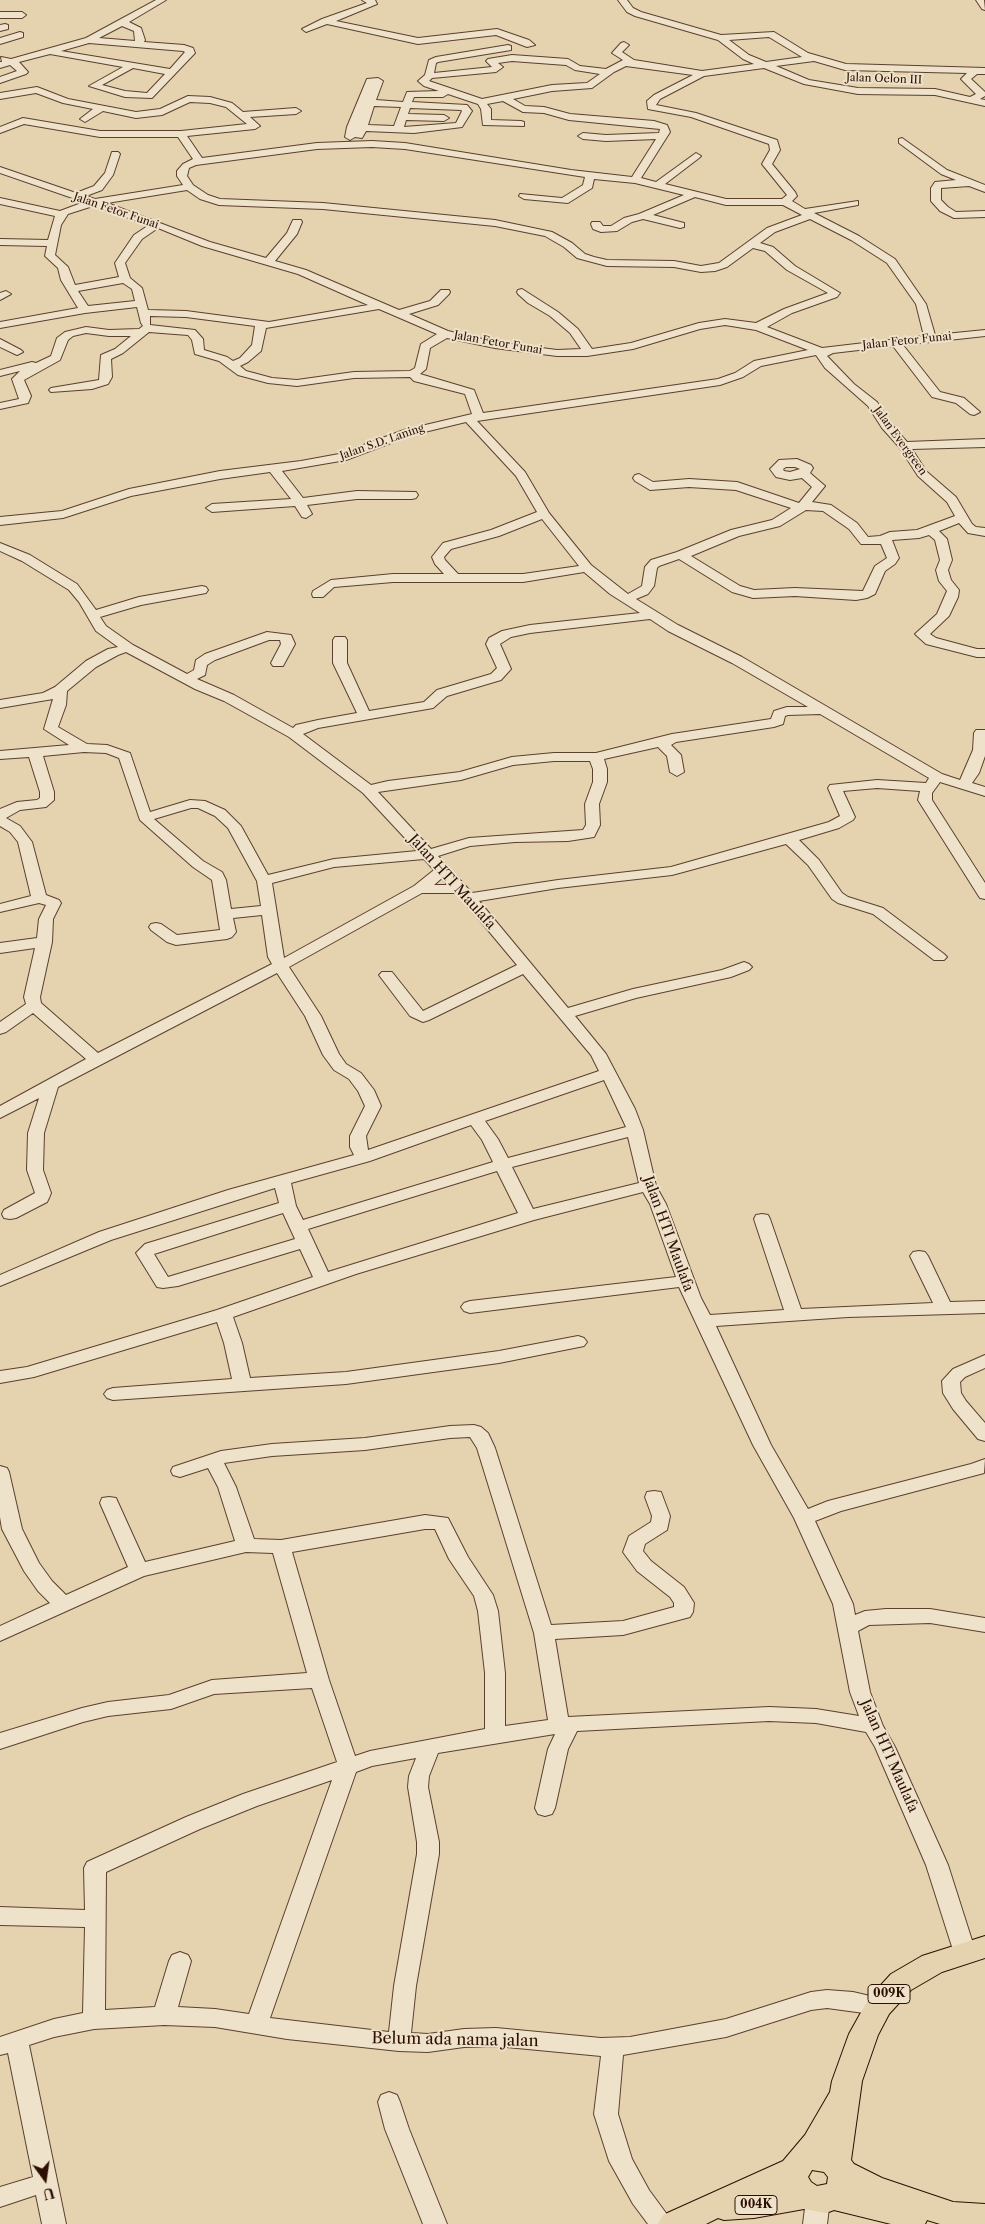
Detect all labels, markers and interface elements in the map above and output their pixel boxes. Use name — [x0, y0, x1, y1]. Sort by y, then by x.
street label: Jalan Oelon III — [846, 71, 922, 87]
street label: Jalan Fetor Funai — [72, 190, 160, 232]
street label: Jalan Fetor Funai — [453, 329, 543, 357]
street label: Jalan Fetor Funai — [862, 330, 952, 352]
street label: Jalan Evergreen — [871, 404, 929, 478]
street label: Jalan S.D. Laning — [338, 421, 426, 463]
street label: Jalan HTI Maulafa — [405, 831, 499, 933]
street label: Jalan HTI Maulafa — [639, 1174, 697, 1294]
street label: Jalan HTI Maulafa — [857, 1697, 921, 1815]
road number: 009K — [868, 1985, 910, 2004]
street label: Belum ada nama jalan — [371, 2029, 539, 2051]
north arrow — [20, 2154, 70, 2204]
text: U — [41, 2183, 56, 2204]
road number: 004K — [735, 2196, 777, 2214]

